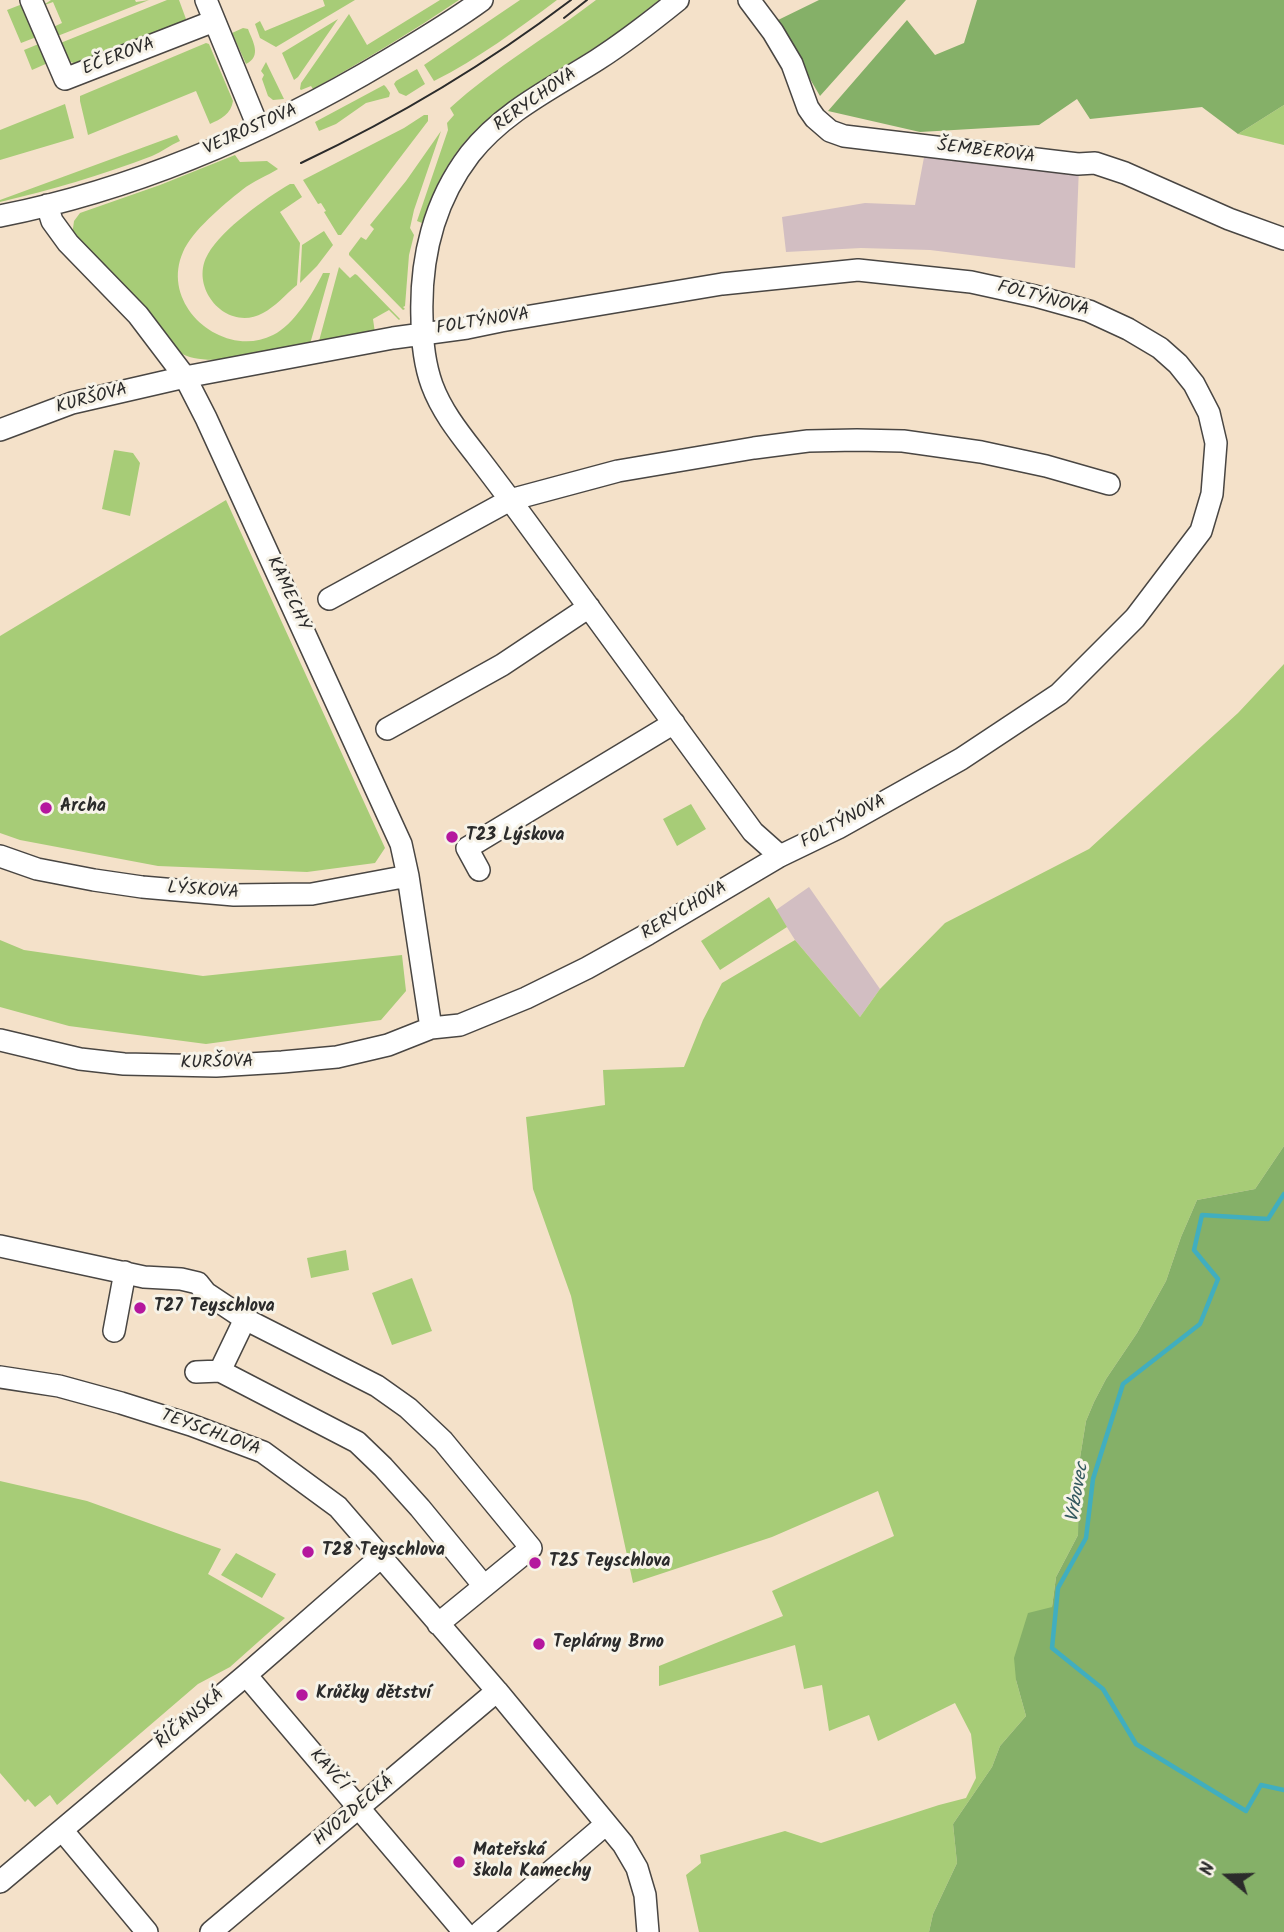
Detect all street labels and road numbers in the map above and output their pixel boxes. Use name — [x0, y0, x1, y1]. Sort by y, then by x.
street label: EČEROVA — [80, 34, 158, 82]
street label: RERYCHOVA — [490, 65, 582, 137]
street label: VEJROSTOVA — [201, 101, 301, 161]
street label: ŠEMBEROVA — [936, 136, 1036, 170]
street label: FOLTÝNOVA — [995, 277, 1091, 323]
street label: FOLTÝNOVA — [435, 305, 531, 341]
street label: KURŠOVA — [54, 380, 130, 420]
street label: KAMECHY — [260, 553, 314, 635]
street label: FOLTÝNOVA — [797, 791, 891, 855]
street label: RERYCHOVA — [638, 878, 732, 946]
street label: LÝSKOVA — [166, 879, 240, 905]
street label: KURŠOVA — [180, 1053, 254, 1075]
street label: TEYSCHLOVA — [157, 1406, 263, 1462]
street label: ŘÍČANSKÁ — [152, 1685, 230, 1755]
street label: KAVČÍ — [304, 1745, 352, 1797]
street label: HVOZDECKÁ — [310, 1772, 400, 1852]

